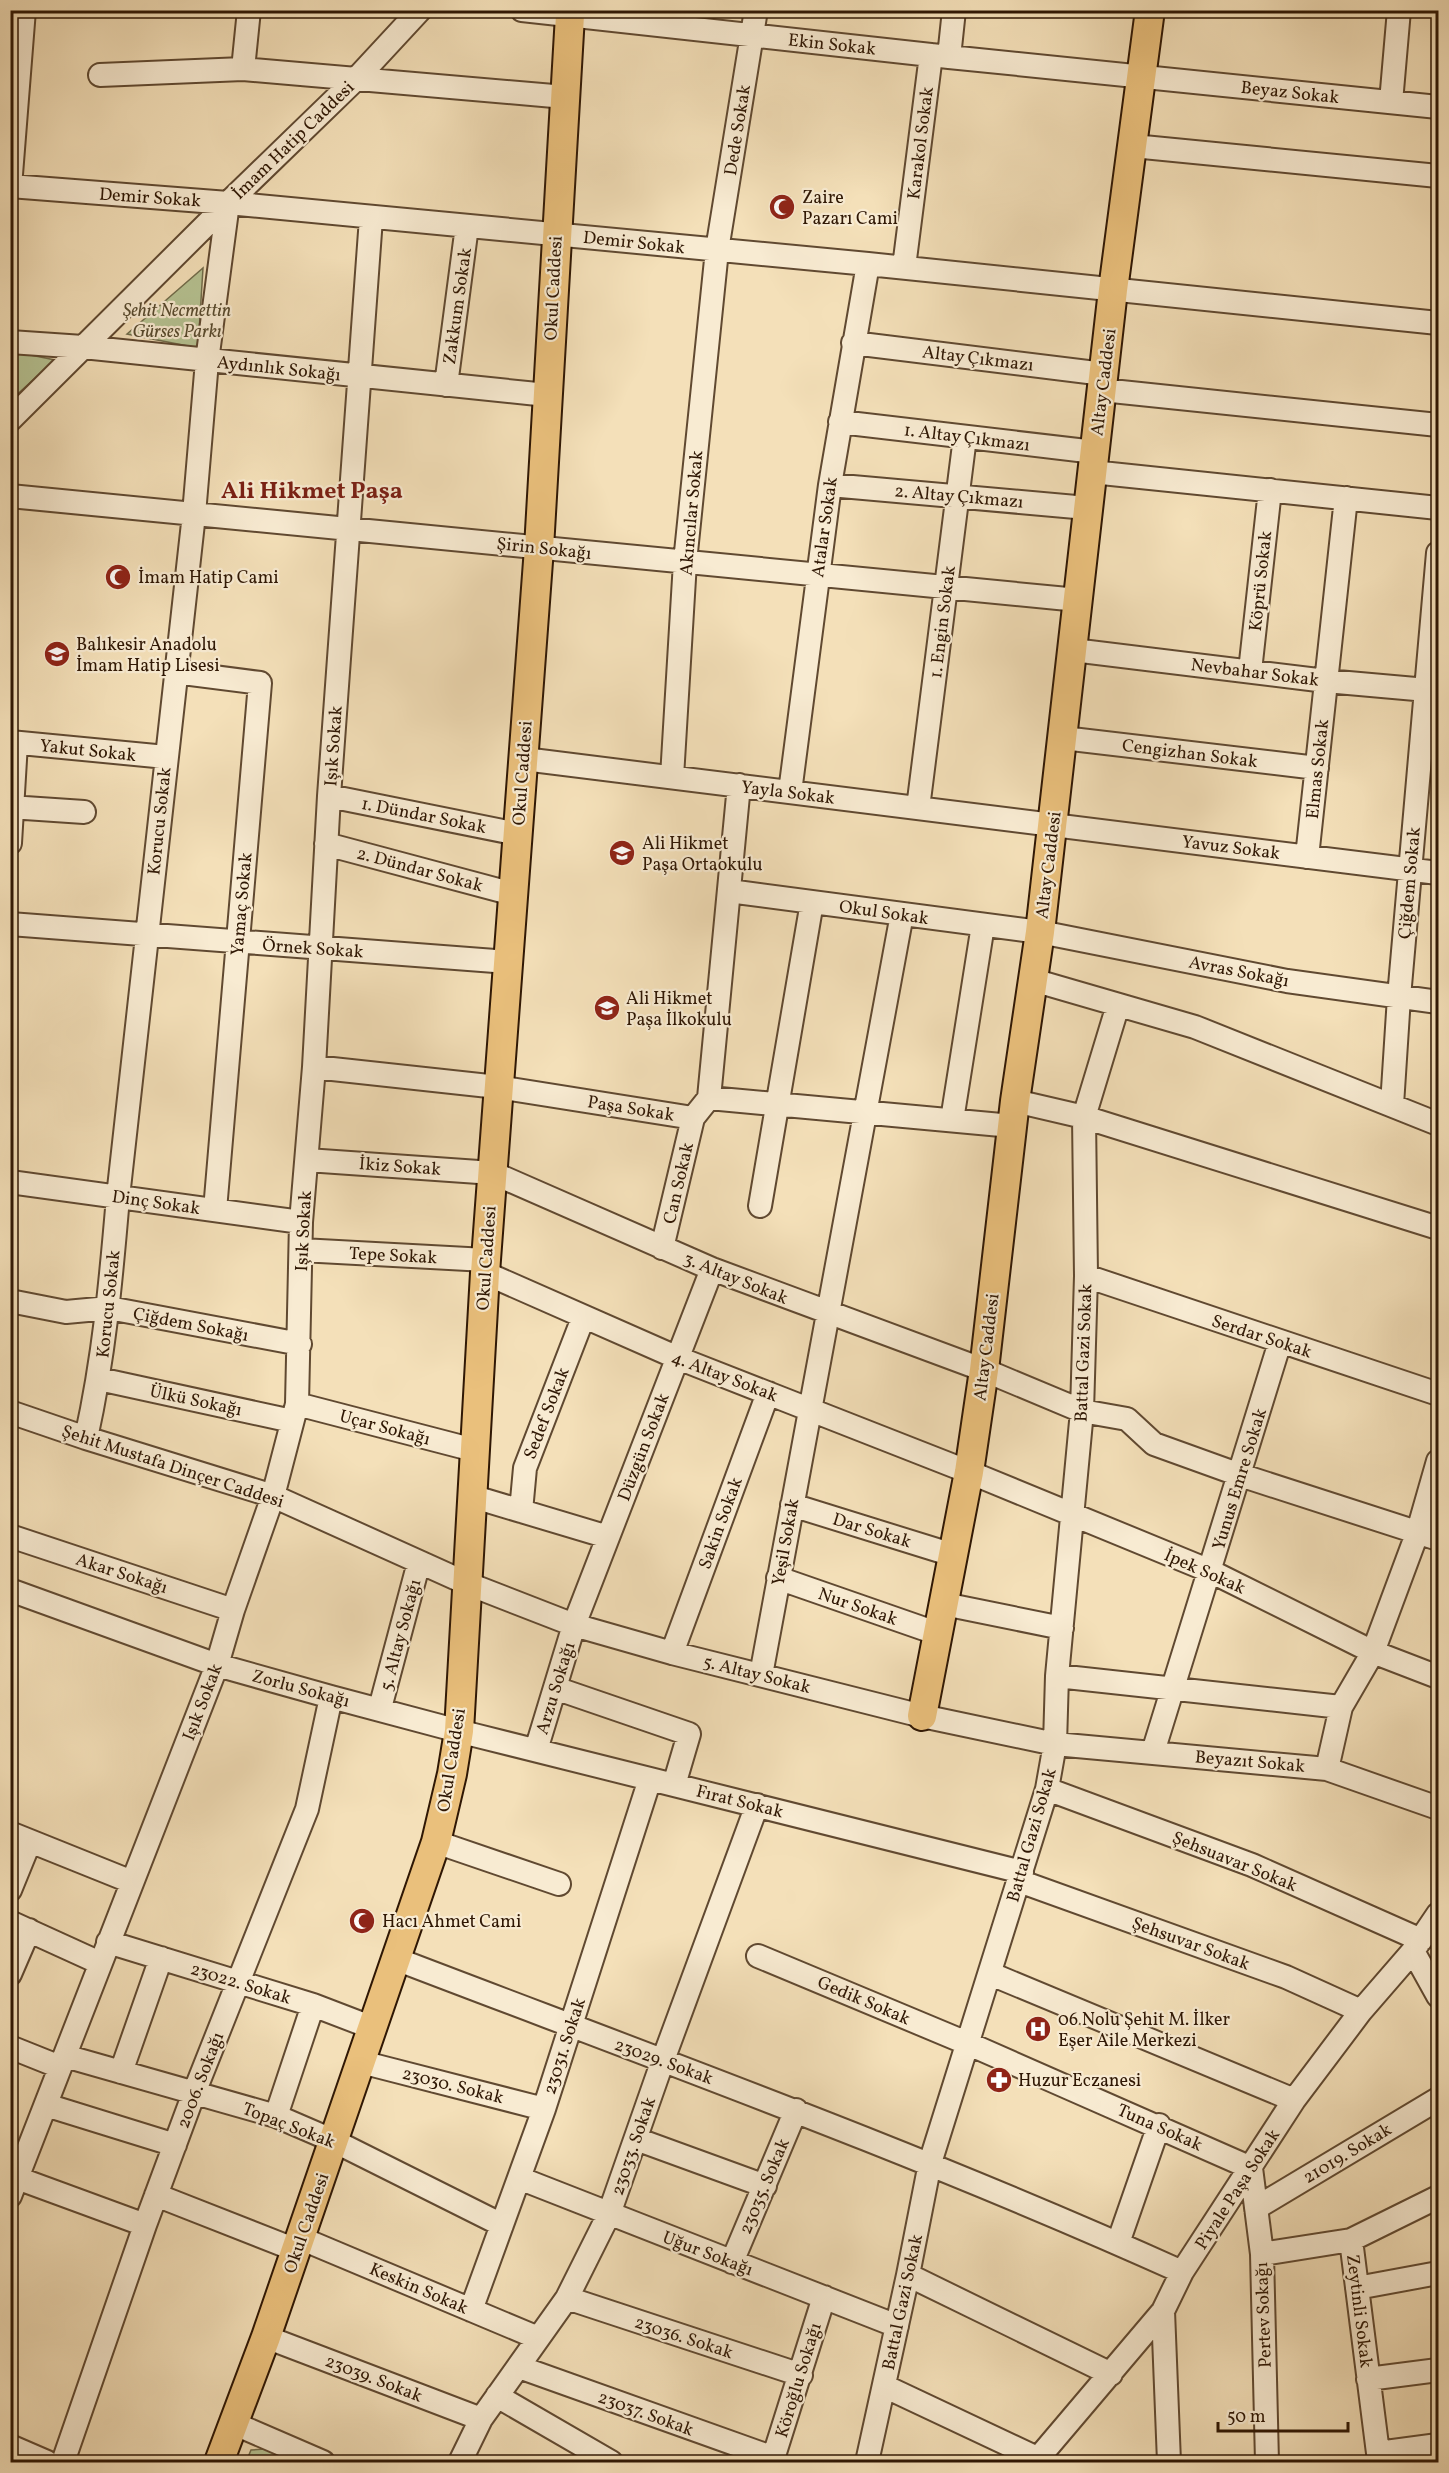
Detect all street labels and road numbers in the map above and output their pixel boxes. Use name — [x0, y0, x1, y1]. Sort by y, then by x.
street label: Ekin Sokak — [787, 28, 877, 63]
street label: İmam Hatip Caddesi — [227, 76, 361, 206]
street label: Beyaz Sokak — [1239, 76, 1340, 111]
street label: Dede Sokak — [719, 83, 758, 178]
street label: Karakol Sokak — [902, 85, 941, 201]
street label: Demir Sokak — [98, 182, 202, 215]
street label: Demir Sokak — [582, 226, 686, 261]
street label: Okul Caddesi — [539, 235, 570, 341]
street label: Zakkum Sokak — [438, 246, 479, 366]
street label: Altay Caddesi — [1085, 327, 1123, 437]
street label: Altay Çıkmazı — [921, 340, 1035, 379]
street label: Aydınlık Sokağı — [216, 351, 342, 388]
street label: 1. Altay Çıkmazı — [902, 418, 1031, 459]
street label: Akıncılar Sokak — [675, 449, 710, 577]
street label: Atalar Sokak — [806, 475, 845, 579]
street label: 2. Altay Çıkmazı — [893, 479, 1024, 516]
street label: Köprü Sokak — [1244, 530, 1279, 632]
street label: Şirin Sokağı — [495, 532, 593, 567]
street label: 1. Engin Sokak — [924, 564, 963, 680]
street label: Nevbahar Sokak — [1189, 653, 1320, 694]
street label: Işık Sokak — [319, 705, 350, 787]
street label: Elmas Sokak — [1301, 718, 1336, 820]
street label: Okul Caddesi — [507, 720, 540, 826]
street label: Yakut Sokak — [38, 734, 138, 769]
street label: Cengizhan Sokak — [1120, 734, 1259, 775]
street label: Korucu Sokak — [142, 766, 179, 876]
street label: Yayla Sokak — [740, 775, 836, 812]
street label: 1. Dündar Sokak — [359, 792, 489, 841]
street label: Altay Caddesi — [1030, 810, 1068, 920]
street label: Çiğdem Sokak — [1393, 826, 1428, 940]
street label: Yavuz Sokak — [1180, 830, 1282, 867]
street label: 2. Dündar Sokak — [354, 842, 486, 899]
street label: Yamaç Sokak — [226, 851, 259, 957]
street label: Okul Sokak — [837, 895, 930, 932]
street label: Örnek Sokak — [261, 933, 364, 966]
street label: Avras Sokağı — [1186, 951, 1291, 994]
street label: Paşa Sokak — [586, 1090, 676, 1129]
street label: Can Sokak — [658, 1140, 701, 1227]
street label: İkiz Sokak — [358, 1152, 442, 1183]
street label: Dinç Sokak — [110, 1185, 202, 1222]
street label: Işık Sokak — [290, 1190, 319, 1272]
street label: Okul Caddesi — [471, 1205, 504, 1311]
street label: Tepe Sokak — [348, 1242, 438, 1271]
street label: 3. Altay Sokak — [679, 1247, 792, 1312]
street label: Korucu Sokak — [91, 1249, 128, 1359]
street label: Battal Gazi Sokak — [1070, 1283, 1099, 1423]
street label: Altay Caddesi — [968, 1292, 1006, 1402]
street label: Çiğdem Sokağı — [131, 1302, 251, 1349]
street label: Serdar Sokak — [1208, 1309, 1315, 1365]
street label: 4. Altay Sokak — [668, 1346, 781, 1409]
street label: Sedef Sokak — [518, 1364, 576, 1463]
street label: Ülkü Sokağı — [147, 1379, 244, 1423]
street label: Düzgün Sokak — [612, 1390, 677, 1505]
street label: Uçar Sokağı — [336, 1404, 433, 1453]
street label: Yunus Emre Sokak — [1207, 1405, 1274, 1553]
street label: Şehit Mustafa Dinçer Caddesi — [58, 1420, 287, 1515]
street label: Sakin Sokak — [693, 1474, 750, 1573]
street label: Yeşil Sokak — [767, 1496, 806, 1588]
street label: Dar Sokak — [829, 1508, 914, 1555]
street label: İpek Sokak — [1160, 1543, 1249, 1601]
street label: Akar Sokağı — [72, 1548, 171, 1601]
street label: 5. Altay Sokağı — [375, 1577, 428, 1694]
street label: Nur Sokak — [814, 1582, 901, 1633]
street label: Arzu Sokağı — [530, 1639, 582, 1738]
street label: 5. Altay Sokak — [700, 1650, 813, 1701]
street label: Işık Sokak — [177, 1660, 230, 1745]
street label: Zorlu Sokağı — [249, 1664, 352, 1715]
street label: Okul Caddesi — [432, 1707, 473, 1814]
street label: Beyazıt Sokak — [1194, 1745, 1306, 1780]
street label: Battal Gazi Sokak — [1001, 1765, 1064, 1905]
street label: Fırat Sokak — [693, 1780, 786, 1825]
street label: Şehsuavar Sokak — [1168, 1826, 1301, 1899]
street label: Şehsuvar Sokak — [1128, 1911, 1253, 1977]
street label: 23022. Sokak — [187, 1957, 294, 2012]
street label: Gedik Sokak — [813, 1971, 914, 2032]
street label: 23031. Sokak — [538, 1995, 593, 2098]
street label: 2006. Sokağı — [172, 2029, 231, 2132]
street label: 23029. Sokak — [611, 2033, 717, 2092]
street label: 23030. Sokak — [399, 2062, 506, 2111]
street label: 23033. Sokak — [606, 2094, 663, 2199]
street label: Topaç Sokak — [238, 2097, 339, 2156]
street label: Tuna Sokak — [1113, 2098, 1206, 2158]
street label: 21019. Sokak — [1299, 2118, 1397, 2191]
street label: Piyale Paşa Sokak — [1190, 2124, 1287, 2255]
street label: 23035. Sokak — [734, 2135, 797, 2238]
street label: Okul Caddesi — [279, 2170, 336, 2277]
street label: Uğur Sokağı — [658, 2226, 756, 2283]
street label: Battal Gazi Sokak — [877, 2232, 930, 2373]
street label: Zeytinli Sokak — [1339, 2253, 1378, 2370]
street label: Keskin Sokak — [365, 2257, 472, 2322]
street label: Pertev Sokağı — [1250, 2262, 1279, 2368]
street label: 23036. Sokak — [631, 2311, 736, 2366]
street label: Köroğlu Sokağı — [770, 2320, 829, 2441]
street label: 23039. Sokak — [321, 2349, 426, 2409]
street label: 23037. Sokak — [594, 2386, 697, 2443]

